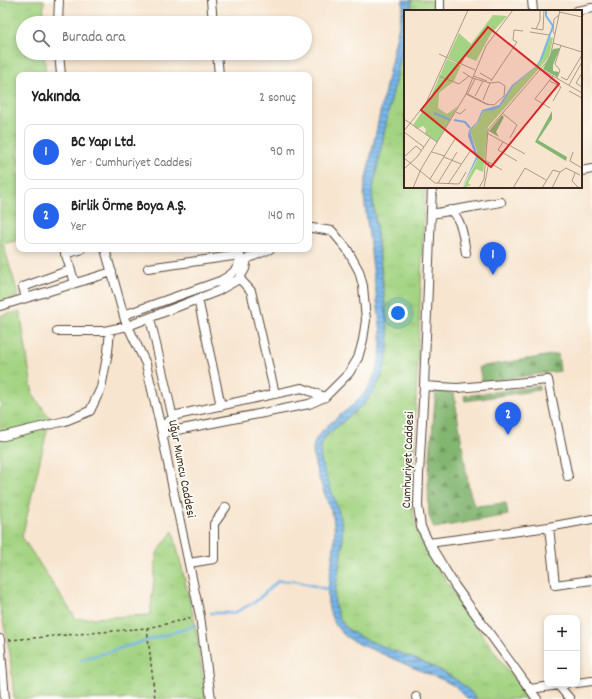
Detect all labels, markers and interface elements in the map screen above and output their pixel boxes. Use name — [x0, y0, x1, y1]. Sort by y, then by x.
inset map — [404, 10, 582, 188]
search box — [16, 16, 312, 60]
icon: search — [30, 27, 52, 49]
text: Burada ara — [62, 27, 125, 49]
text: Yakında — [32, 86, 80, 110]
text: 2 sonuç — [259, 89, 296, 108]
text: BC Yapı Ltd. — [71, 132, 136, 154]
text: 1 — [45, 143, 47, 162]
text: 90 m — [270, 143, 295, 162]
text: Yer · Cumhuriyet Caddesi — [71, 154, 192, 173]
text: Birlik Örme Boya A.Ş. — [71, 196, 186, 218]
text: 2 — [43, 207, 49, 226]
text: 140 m — [268, 207, 295, 226]
text: Yer — [71, 218, 86, 237]
pin: 1 — [480, 242, 506, 275]
your location — [388, 303, 408, 323]
pin: 2 — [495, 402, 521, 435]
street label: Cumhuriyet Caddesi — [398, 411, 420, 509]
street label: Uğur Mumcu Caddesi — [162, 418, 200, 520]
map controls — [544, 615, 580, 687]
button: + — [544, 615, 580, 651]
button: − — [544, 651, 580, 687]

